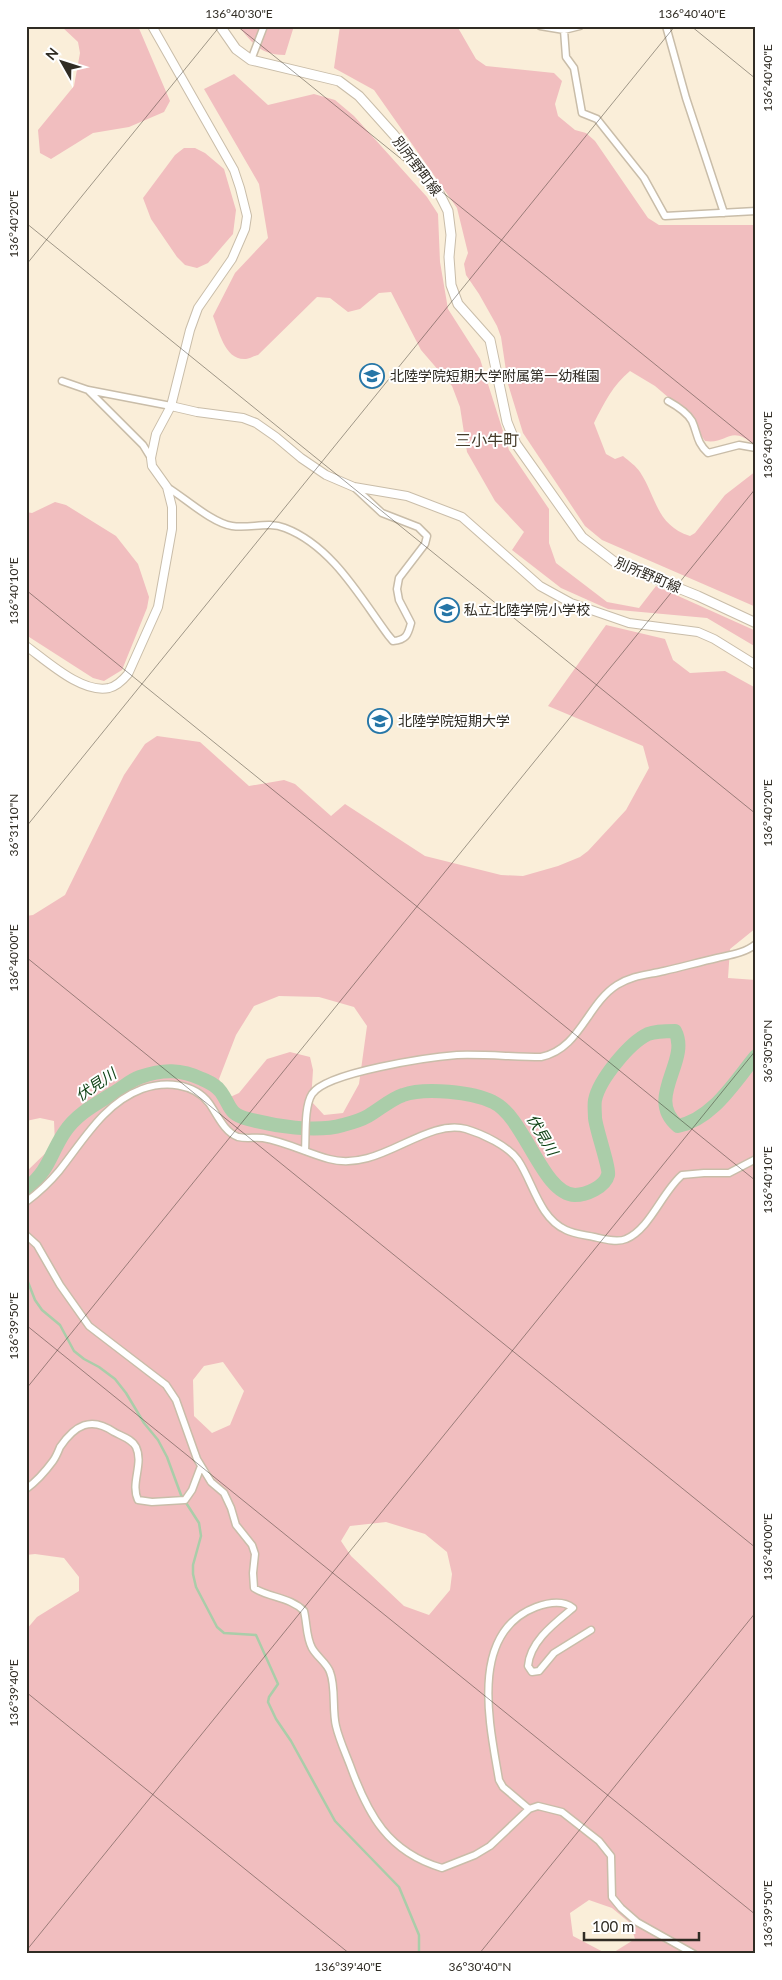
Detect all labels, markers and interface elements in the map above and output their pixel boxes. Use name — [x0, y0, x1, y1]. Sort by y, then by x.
text: 136°40'30"E — [205, 6, 273, 21]
text: 136°40'40"E — [658, 6, 726, 21]
north arrow — [38, 38, 88, 88]
text: N — [42, 44, 62, 63]
text: 136°40'40"E — [760, 44, 775, 112]
street label: 別所野町線 — [390, 133, 445, 199]
text: 136°40'20"E — [6, 190, 21, 258]
school or university icon: 北陸学院短期大学附属第一幼稚園 — [359, 363, 385, 389]
place label: 北陸学院短期大学附属第一幼稚園 — [390, 367, 600, 384]
text: 136°40'30"E — [760, 411, 775, 479]
district label: 三小牛町 — [455, 430, 519, 449]
street label: 別所野町線 — [613, 553, 684, 596]
text: 136°40'10"E — [6, 557, 21, 625]
school or university icon: 私立北陸学院小学校 — [434, 597, 460, 623]
place label: 私立北陸学院小学校 — [464, 601, 590, 618]
school or university icon: 北陸学院短期大学 — [367, 708, 393, 734]
place label: 北陸学院短期大学 — [398, 712, 510, 729]
text: 136°40'20"E — [760, 779, 775, 847]
text: 36°31'10"N — [6, 794, 21, 856]
text: 136°40'00"E — [6, 924, 21, 992]
text: 36°30'50"N — [760, 1020, 775, 1082]
water label: 伏見川 — [72, 1063, 121, 1104]
water label: 伏見川 — [524, 1111, 563, 1160]
text: 136°40'10"E — [760, 1146, 775, 1214]
text: 136°39'50"E — [6, 1292, 21, 1360]
text: 136°40'00"E — [760, 1513, 775, 1581]
text: 136°39'40"E — [6, 1659, 21, 1727]
text: 136°39'50"E — [760, 1880, 775, 1948]
scale bar — [584, 1910, 700, 1942]
text: 100 m — [592, 1917, 634, 1935]
text: 136°39'40"E — [314, 1959, 382, 1974]
text: 36°30'40"N — [449, 1959, 511, 1974]

